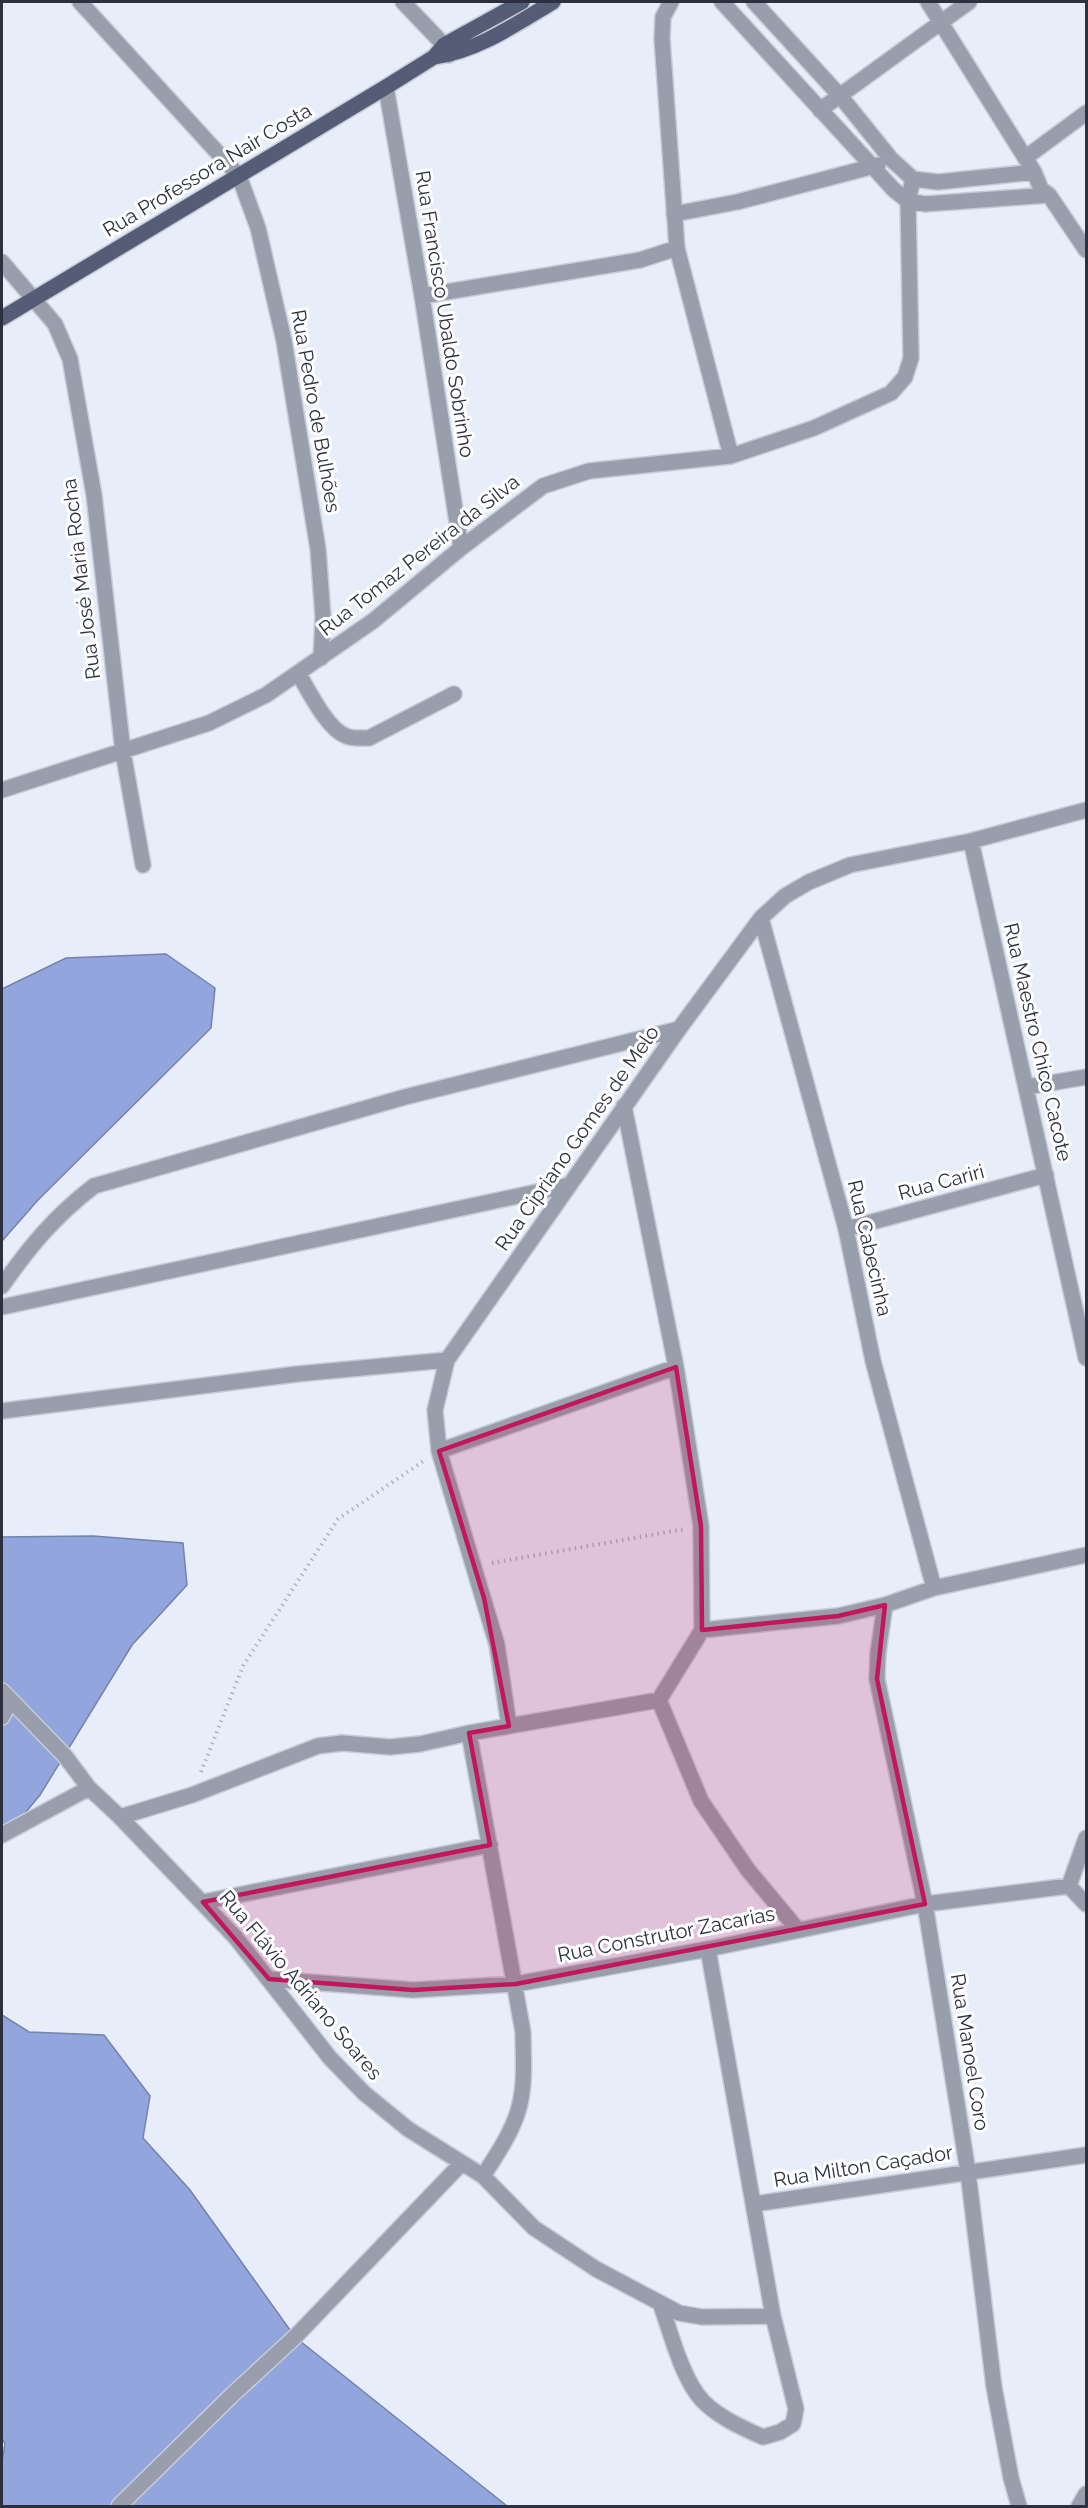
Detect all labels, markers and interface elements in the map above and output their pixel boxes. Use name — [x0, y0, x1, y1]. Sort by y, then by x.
street label: Rua Professora Nair Costa — [98, 98, 316, 242]
street label: Rua Francisco Ubaldo Sobrinho — [410, 169, 480, 459]
street label: Rua Pedro de Bulhões — [286, 308, 346, 514]
street label: Rua Tomaz Pereira da Silva — [314, 469, 524, 641]
street label: Rua José Maria Rocha — [57, 477, 105, 681]
street label: Rua Maestro Chico Cacote — [999, 920, 1077, 1164]
street label: Rua Cipriano Gomes de Melo — [490, 1021, 664, 1255]
street label: Rua Cariri — [895, 1159, 987, 1205]
street label: Rua Cabecinha — [843, 1178, 897, 1318]
street label: Rua Flávio Adriano Soares — [215, 1886, 387, 2084]
street label: Rua Construtor Zacarias — [555, 1901, 777, 1967]
street label: Rua Manoel Coro — [946, 1972, 994, 2132]
street label: Rua Milton Caçador — [772, 2140, 954, 2192]

